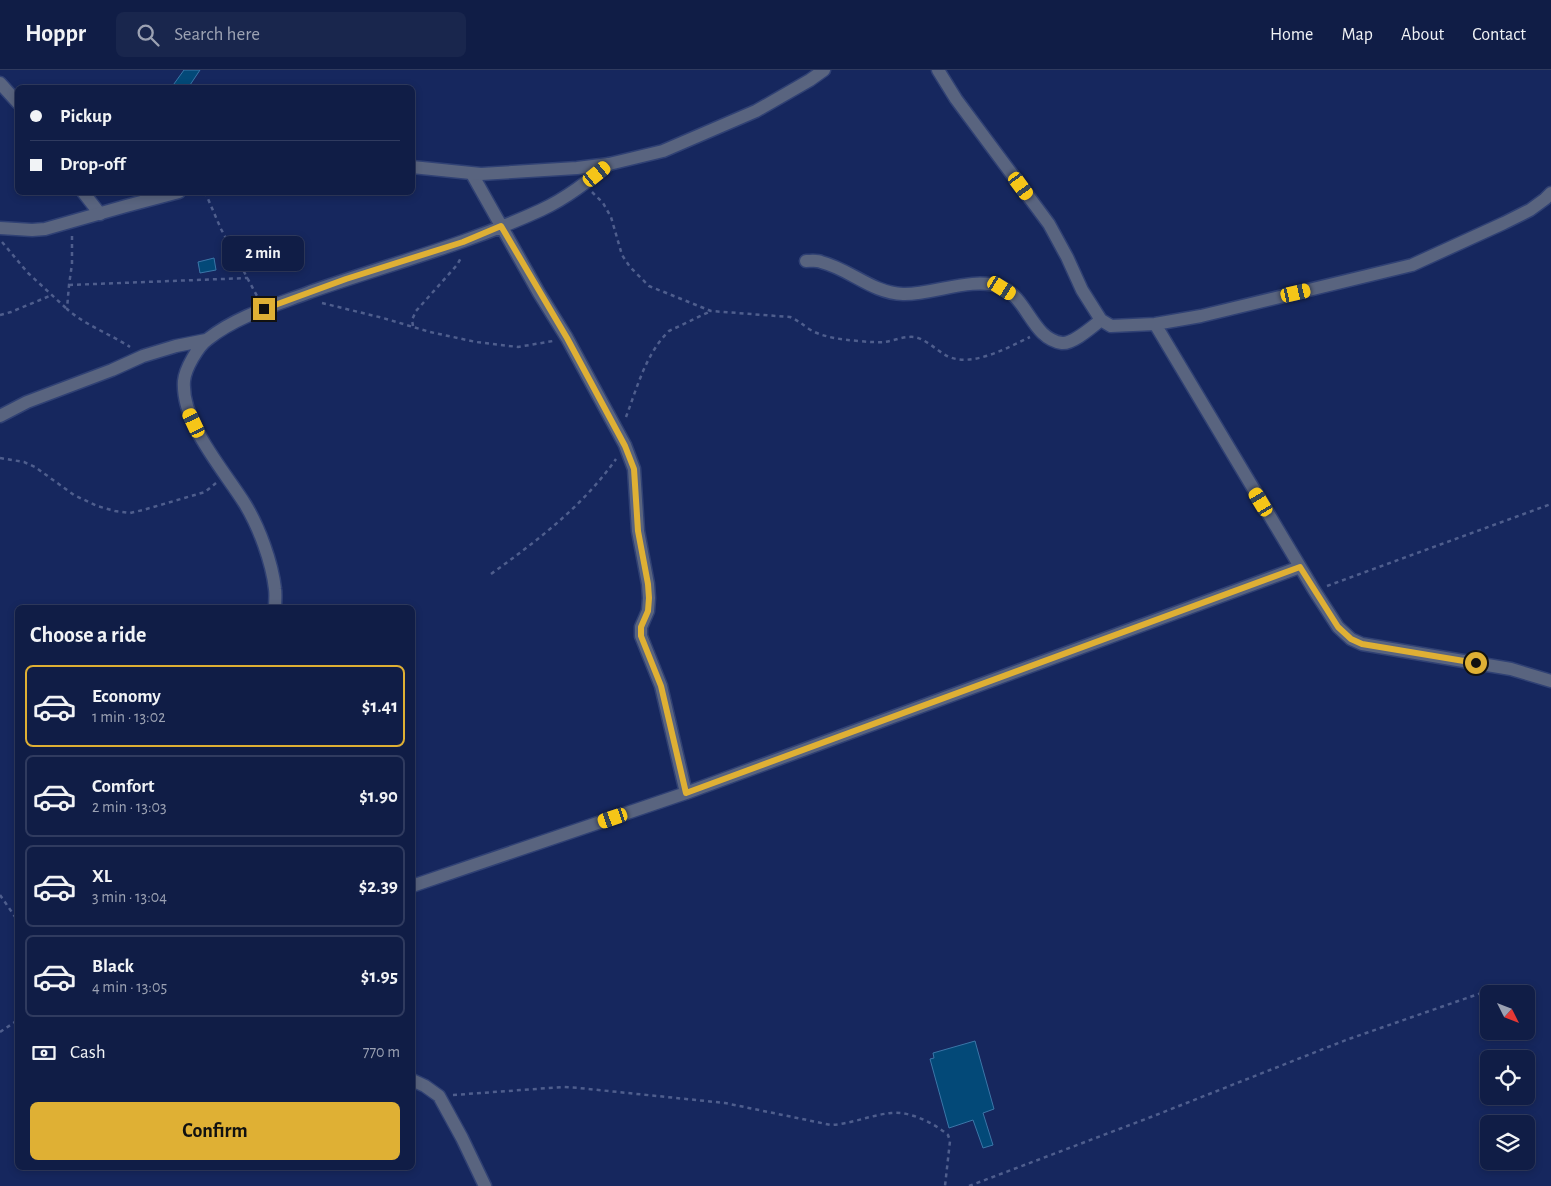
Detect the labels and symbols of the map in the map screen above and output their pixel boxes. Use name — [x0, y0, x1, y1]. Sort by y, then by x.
car — [580, 159, 613, 189]
car — [1006, 169, 1035, 203]
callout: 2 min — [223, 236, 305, 272]
car — [985, 274, 1018, 302]
car — [1279, 282, 1312, 304]
route end — [253, 298, 275, 320]
car — [180, 406, 207, 440]
car — [1246, 485, 1275, 519]
route start — [1465, 652, 1487, 674]
car — [596, 806, 629, 830]
north arrow — [1480, 985, 1535, 1040]

